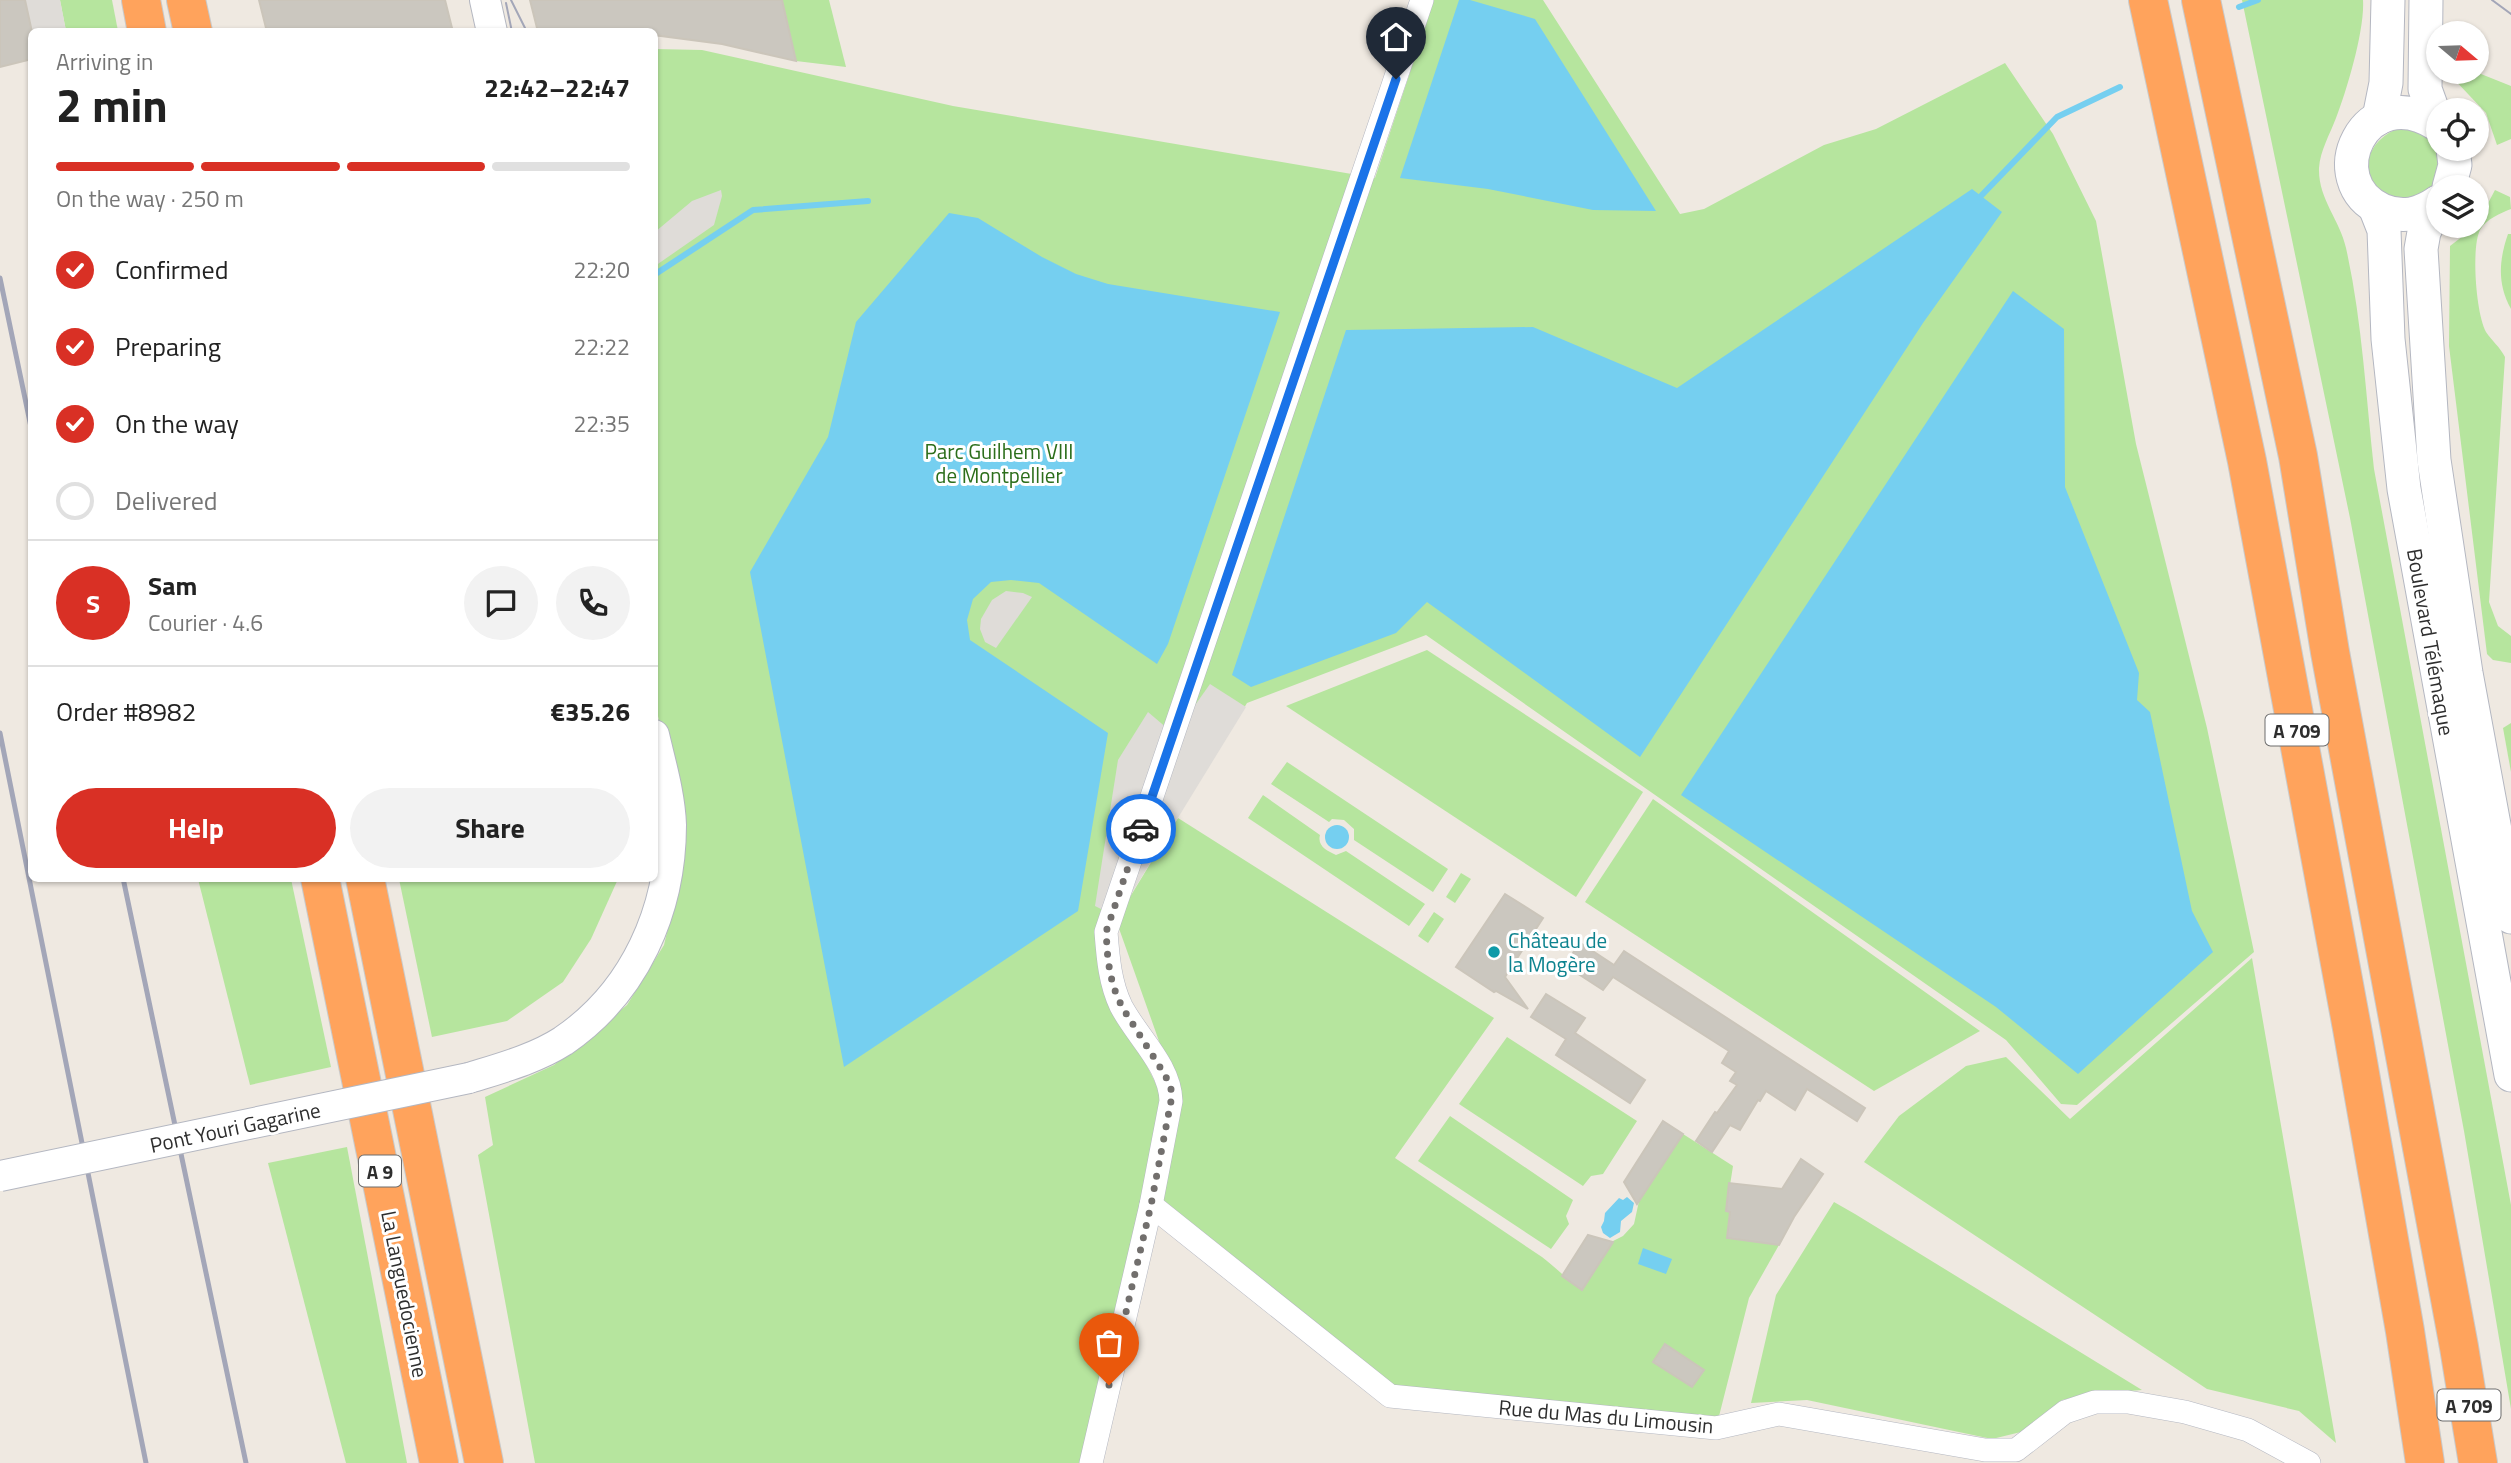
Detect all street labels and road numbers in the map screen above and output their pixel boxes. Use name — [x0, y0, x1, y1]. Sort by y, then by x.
street label: Boulevard Télémaque — [2399, 546, 2463, 738]
road number: A 709 — [2266, 715, 2328, 746]
street label: Pont Youri Gagarine — [147, 1093, 323, 1161]
road number: A 9 — [359, 1156, 401, 1186]
street label: La Languedocienne — [373, 1208, 437, 1380]
road number: A 709 — [2438, 1390, 2500, 1420]
street label: Rue du Mas du Limousin — [1497, 1391, 1715, 1441]

